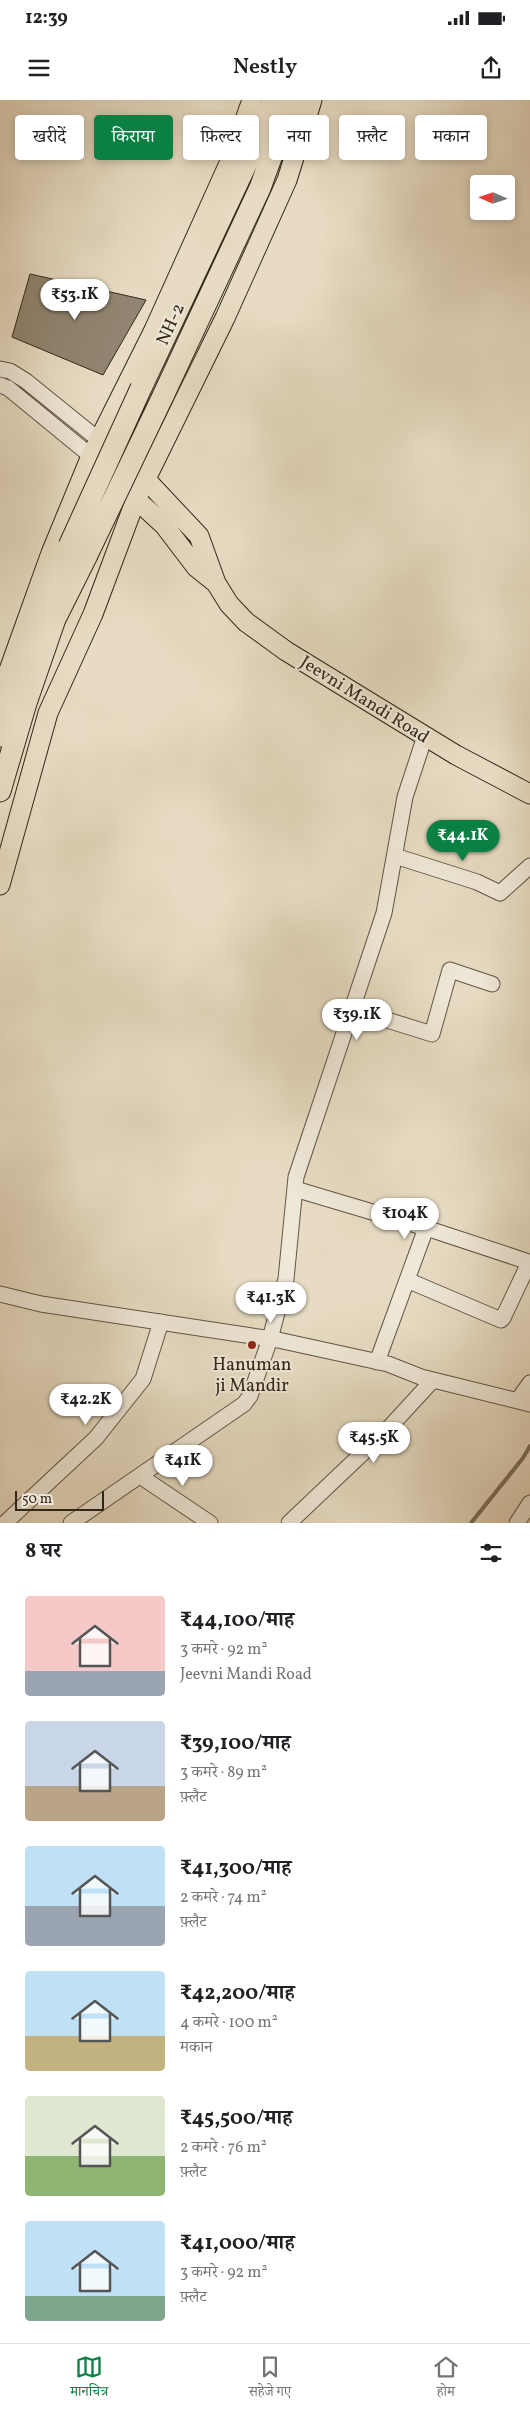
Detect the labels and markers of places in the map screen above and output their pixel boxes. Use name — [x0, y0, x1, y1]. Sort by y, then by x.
pin: ₹53.1K — [34, 278, 116, 321]
pin: ₹44.1K — [422, 820, 504, 862]
pin: ₹39.1K — [316, 998, 398, 1041]
pin: ₹104K — [370, 1198, 440, 1240]
pin: ₹41.3K — [230, 1282, 312, 1324]
marker: Hanuman ji Mandir — [246, 1339, 258, 1351]
place label: Hanuman ji Mandir — [212, 1353, 292, 1399]
pin: ₹42.2K — [45, 1384, 127, 1426]
pin: ₹45.5K — [333, 1422, 415, 1464]
pin: ₹41K — [153, 1444, 213, 1487]

